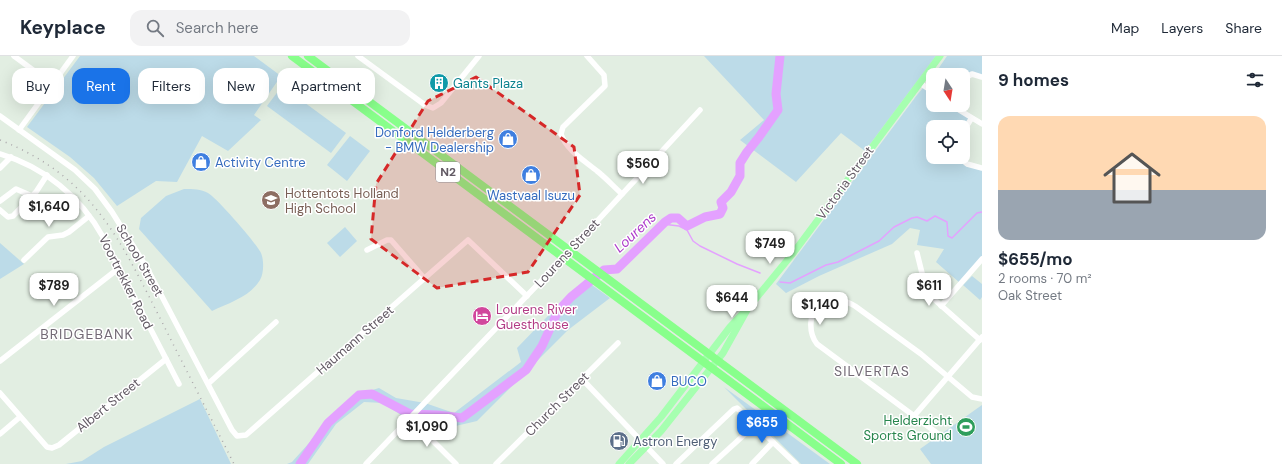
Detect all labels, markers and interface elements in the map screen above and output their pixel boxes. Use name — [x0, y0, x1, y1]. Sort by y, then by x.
search box — [130, 10, 410, 46]
text: Keyplace — [20, 15, 106, 40]
icon: search — [144, 17, 166, 39]
text: Search here — [176, 18, 258, 38]
text: Map — [1111, 19, 1139, 37]
text: Layers — [1161, 19, 1203, 37]
text: Share — [1225, 19, 1262, 37]
chip: Buy — [12, 68, 64, 104]
chip: Rent — [72, 68, 130, 104]
chip: Filters — [138, 68, 205, 104]
chip: New — [213, 68, 269, 104]
chip: Apartment — [277, 68, 375, 104]
north arrow — [926, 68, 970, 112]
map controls — [926, 68, 970, 164]
text: 9 homes — [998, 69, 1069, 91]
icon: filters — [1244, 69, 1266, 91]
building icon: Gants Plaza — [428, 72, 450, 94]
place label: Gants Plaza — [453, 75, 523, 92]
button: locate — [926, 120, 970, 164]
place label: Donford Helderberg - BMW Dealership — [375, 124, 494, 156]
shop icon: Donford Helderberg - BMW Dealership — [497, 128, 519, 150]
icon: home — [1096, 142, 1168, 214]
street label: Victoria Street — [813, 143, 877, 223]
shop icon: Activity Centre — [190, 151, 212, 173]
pin: $560 — [619, 151, 667, 185]
place label: Activity Centre — [215, 154, 306, 171]
text: $560 — [626, 155, 660, 172]
road number: N2 — [436, 162, 460, 182]
shop icon: Wastvaal Isuzu — [520, 164, 542, 186]
place label: Hottentots Holland High School — [285, 185, 399, 217]
place label: Wastvaal Isuzu — [487, 187, 575, 204]
school or university icon: Hottentots Holland High School — [260, 189, 282, 211]
pin: $1,640 — [16, 194, 82, 228]
text: $1,640 — [28, 198, 70, 215]
water label: Lourens — [610, 208, 660, 256]
street label: Lourens Street — [531, 215, 603, 291]
street label: School Street — [112, 221, 168, 299]
pin: $749 — [746, 231, 794, 265]
street label: Voortrekker Road — [95, 232, 157, 332]
text: $749 — [755, 235, 785, 252]
text: $655/mo — [998, 248, 1073, 270]
text: 2 rooms · 70 m² — [998, 270, 1092, 287]
pin: $789 — [30, 273, 78, 307]
pin: $611 — [905, 273, 953, 307]
text: $789 — [39, 277, 69, 294]
text: $611 — [916, 277, 942, 294]
pin: $644 — [708, 285, 756, 319]
text: Oak Street — [998, 287, 1062, 304]
text: $644 — [716, 289, 749, 306]
pin: $1,140 — [787, 292, 853, 326]
text: $1,140 — [801, 296, 839, 313]
place label: Lourens River Guesthouse — [496, 301, 577, 333]
street label: Haumann Street — [313, 302, 397, 378]
hotel icon: Lourens River Guesthouse — [471, 305, 493, 327]
district label: BRIDGEBANK — [40, 325, 134, 343]
district label: SILVERTAS — [834, 362, 910, 380]
street label: Church Street — [521, 368, 593, 440]
shop icon: BUCO — [646, 370, 668, 392]
place label: BUCO — [671, 373, 707, 390]
street label: Albert Street — [73, 374, 143, 436]
pin: $655 — [738, 410, 786, 444]
place label: Helderzicht Sports Ground — [864, 412, 952, 444]
pin: $1,090 — [394, 414, 460, 448]
text: $655 — [746, 414, 778, 431]
sports icon: Helderzicht Sports Ground — [955, 416, 977, 438]
text: $1,090 — [406, 418, 448, 435]
fuel station icon: Astron Energy — [608, 430, 630, 452]
place label: Astron Energy — [633, 433, 718, 450]

